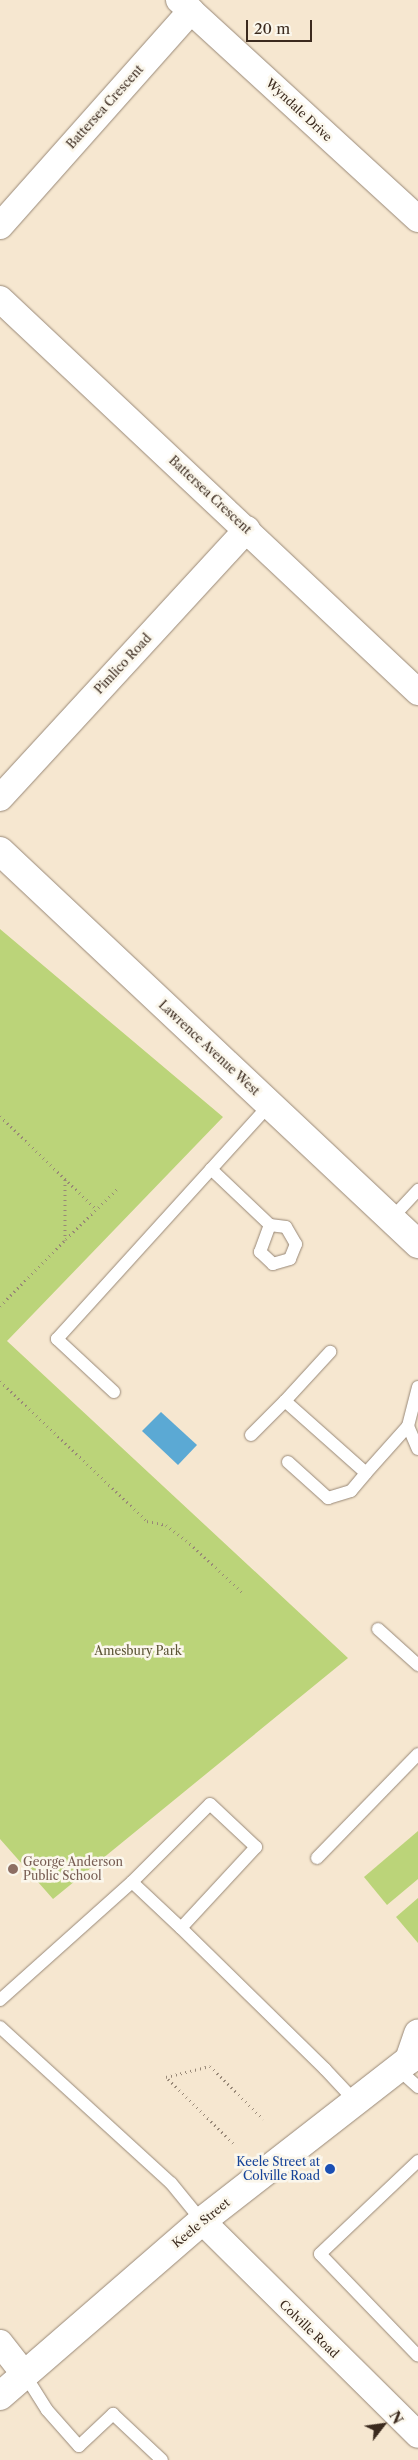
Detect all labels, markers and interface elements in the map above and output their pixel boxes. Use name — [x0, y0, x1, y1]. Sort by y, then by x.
scale bar — [248, 10, 314, 42]
text: 20 m — [254, 19, 290, 38]
street label: Battersea Crescent — [64, 62, 146, 152]
street label: Wyndale Drive — [263, 76, 335, 144]
street label: Battersea Crescent — [166, 453, 254, 537]
street label: Pimlico Road — [92, 631, 154, 697]
street label: Lawrence Avenue West — [155, 997, 263, 1099]
park label: Amesbury Park — [94, 1644, 182, 1658]
place label: George Anderson Public School — [23, 1855, 124, 1883]
marker: George Anderson Public School — [7, 1863, 19, 1875]
place label: Keele Street at Colville Road — [236, 2155, 320, 2183]
marker: Keele Street at Colville Road — [324, 2163, 336, 2175]
street label: Keele Street — [169, 2195, 233, 2251]
street label: Colville Road — [276, 2297, 342, 2361]
north arrow — [358, 2400, 408, 2450]
text: N — [385, 2408, 407, 2427]

